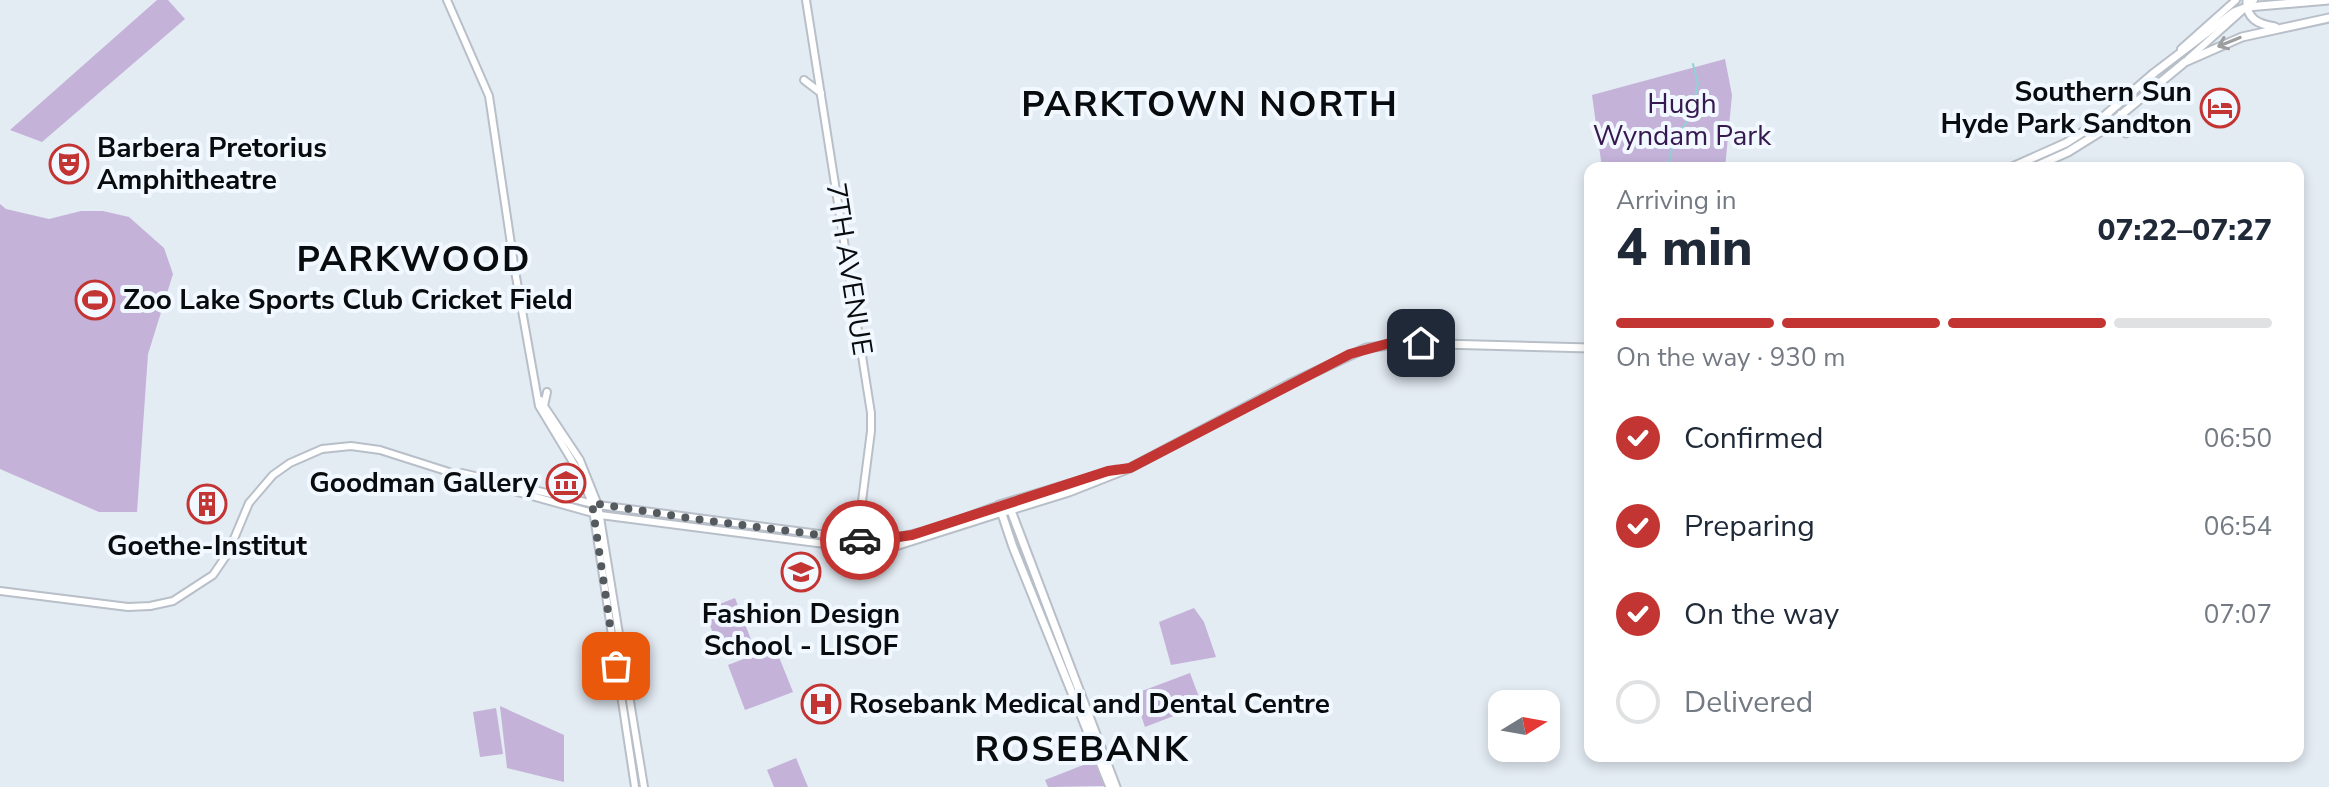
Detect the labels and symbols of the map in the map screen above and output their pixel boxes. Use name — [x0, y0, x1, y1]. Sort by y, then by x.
one-way arrow — [2217, 36, 2242, 51]
place label: Southern Sun Hyde Park Sandton — [1941, 73, 2192, 143]
district label: PARKTOWN NORTH — [1021, 80, 1399, 129]
park label: Hugh Wyndam Park — [1593, 85, 1772, 155]
hotel icon: Southern Sun Hyde Park Sandton — [2199, 87, 2241, 129]
place label: Barbera Pretorius Amphitheatre — [97, 129, 327, 199]
theatre icon: Barbera Pretorius Amphitheatre — [48, 143, 90, 185]
street label: 7TH AVENUE — [817, 180, 881, 358]
district label: PARKWOOD — [297, 235, 531, 284]
sports icon: Zoo Lake Sports Club Cricket Field — [74, 279, 116, 321]
place label: Zoo Lake Sports Club Cricket Field — [123, 281, 573, 319]
pin — [1387, 309, 1455, 377]
museum icon: Goodman Gallery — [545, 462, 587, 504]
place label: Goodman Gallery — [309, 464, 538, 502]
building icon: Goethe-Institut — [186, 483, 228, 525]
courier — [820, 500, 900, 580]
place label: Goethe-Institut — [107, 527, 307, 565]
school or university icon: Fashion Design School - LISOF — [780, 551, 822, 593]
place label: Fashion Design School - LISOF — [702, 595, 900, 665]
pin — [582, 632, 650, 700]
hospital icon: Rosebank Medical and Dental Centre — [800, 683, 842, 725]
place label: Rosebank Medical and Dental Centre — [849, 685, 1330, 723]
north arrow — [1488, 690, 1560, 762]
district label: ROSEBANK — [974, 725, 1190, 774]

